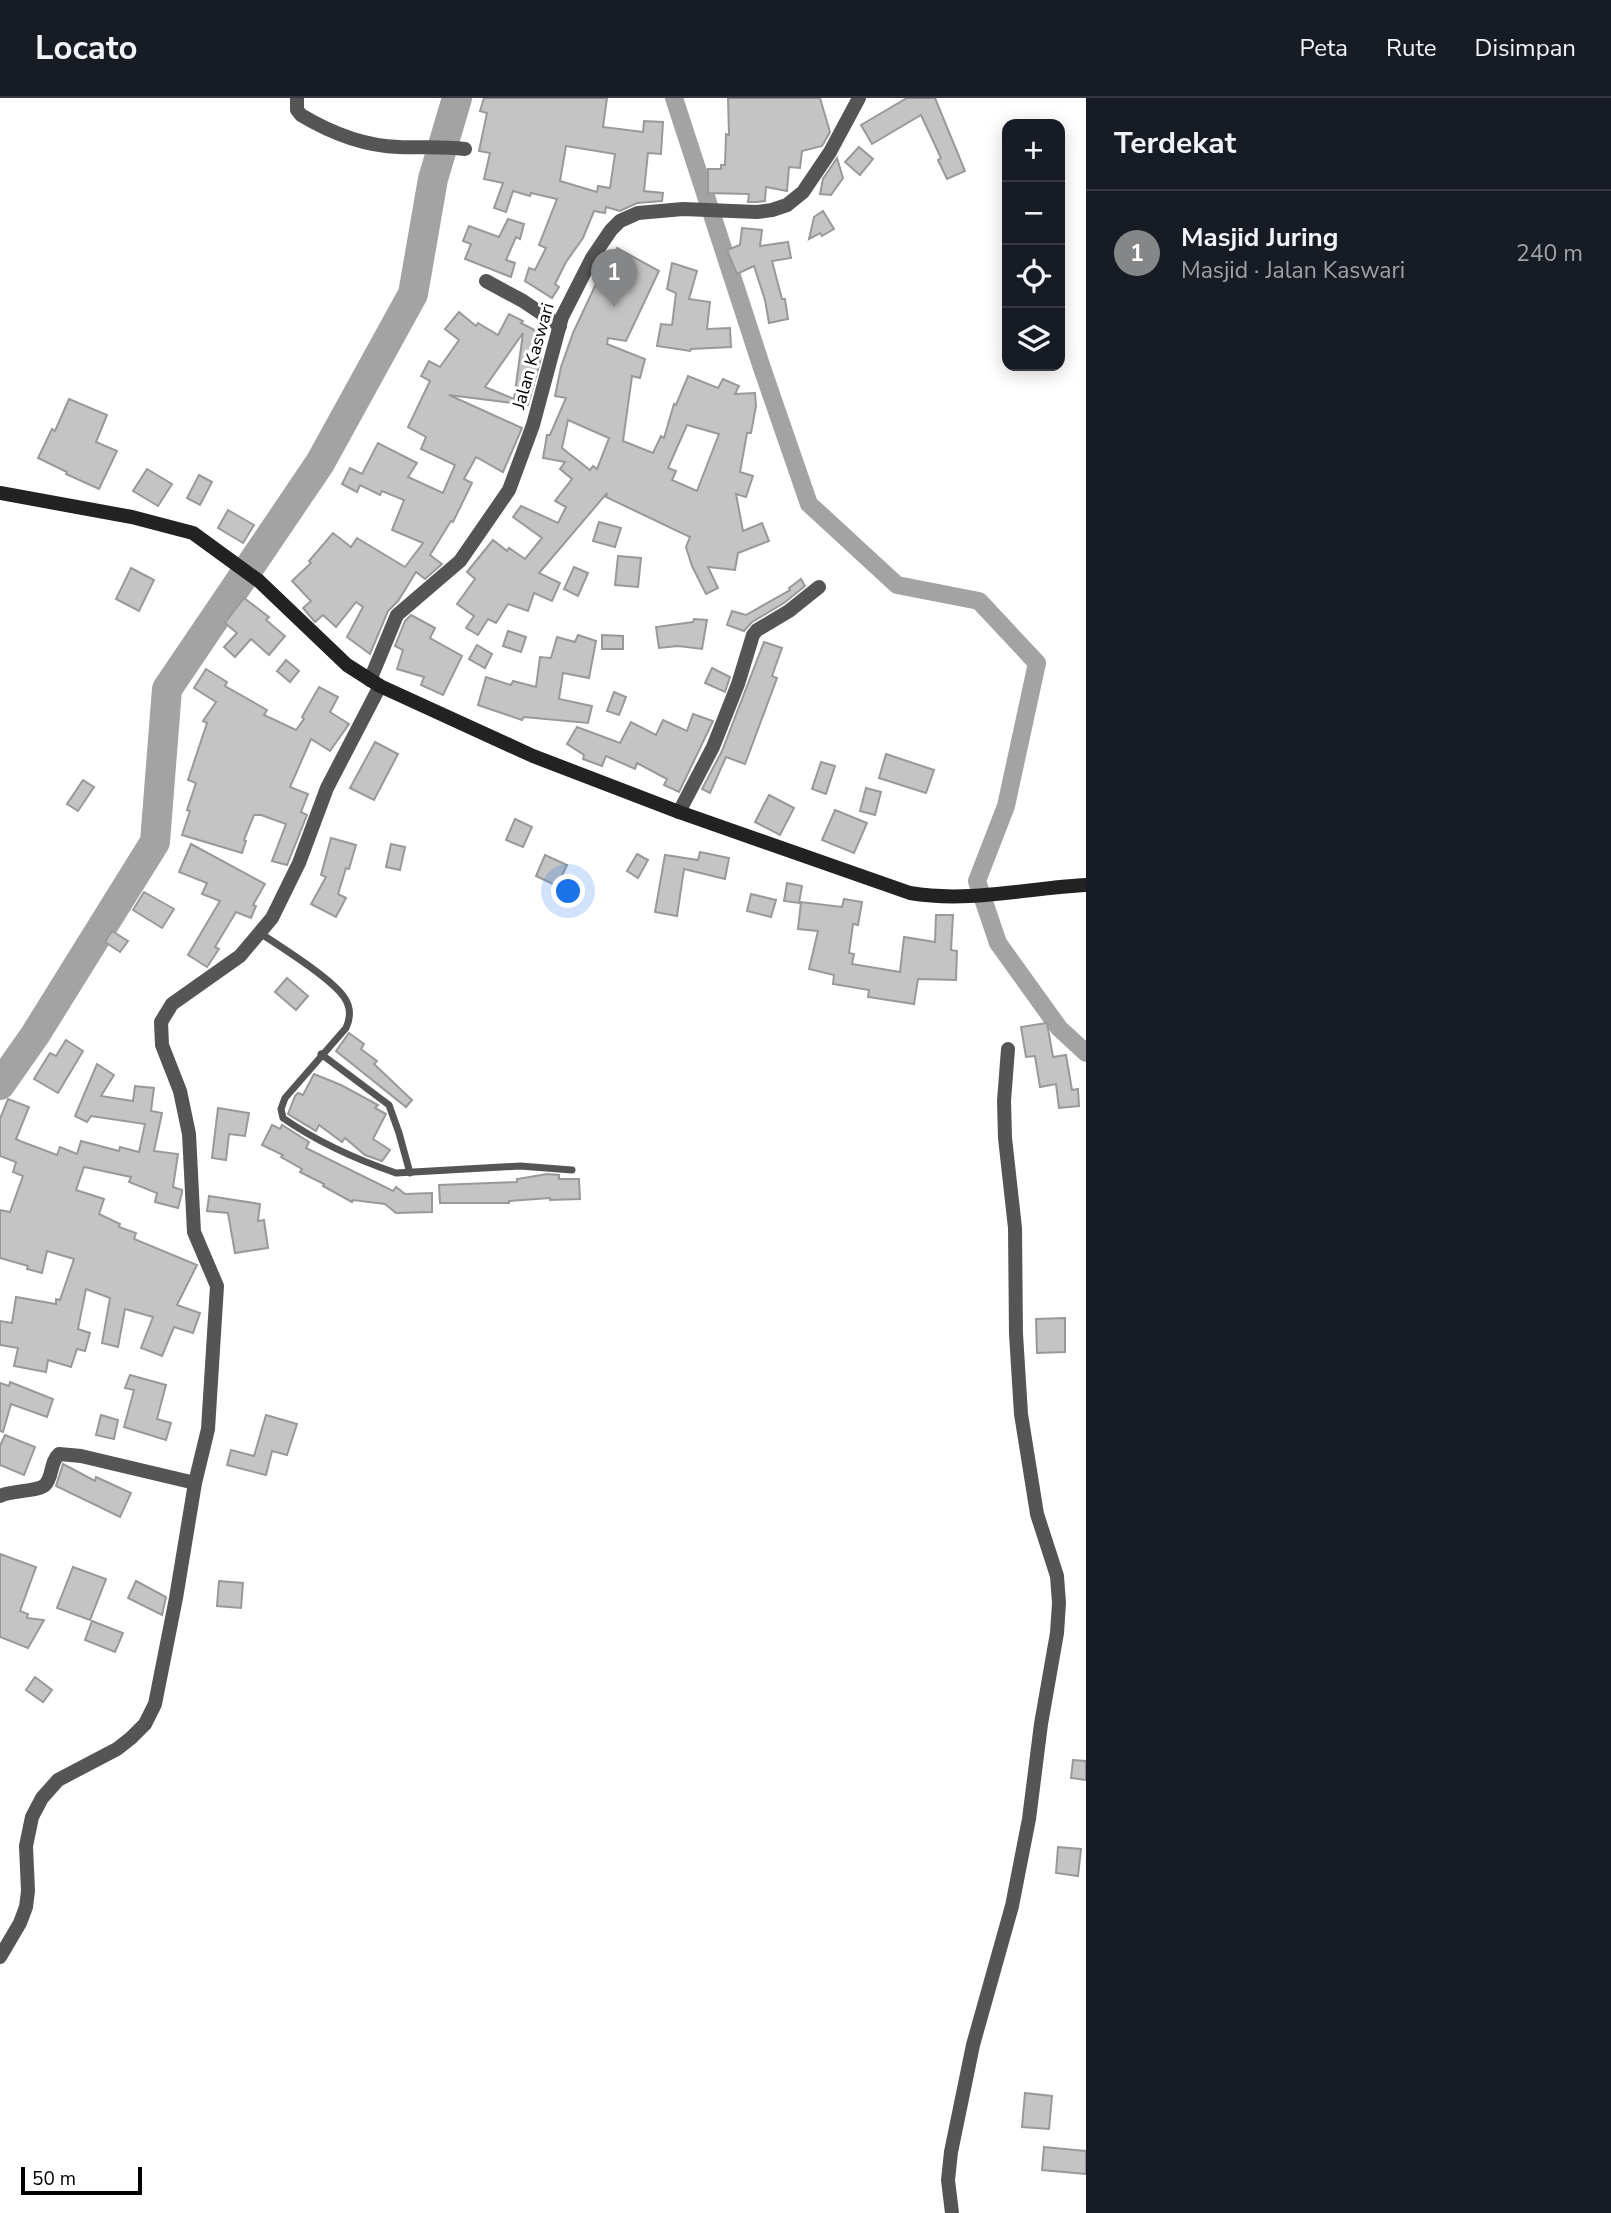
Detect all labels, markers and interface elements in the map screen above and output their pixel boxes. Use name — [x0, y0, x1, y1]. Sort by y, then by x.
text: Locato — [35, 26, 137, 71]
text: Peta — [1299, 32, 1348, 64]
text: Rute — [1386, 32, 1437, 64]
text: Disimpan — [1475, 32, 1576, 64]
map controls — [1002, 119, 1065, 371]
button: + — [1002, 119, 1065, 182]
text: Terdekat — [1114, 123, 1236, 164]
button: − — [1002, 182, 1065, 245]
text: Masjid Juring — [1181, 220, 1338, 255]
text: 1 — [1130, 238, 1144, 269]
text: 240 m — [1516, 238, 1583, 269]
button: locate — [1002, 245, 1065, 308]
pin: 1 — [591, 249, 637, 307]
text: Masjid · Jalan Kaswari — [1181, 255, 1405, 286]
street label: Jalan Kaswari — [506, 300, 560, 413]
button: layers — [1002, 308, 1065, 371]
your location — [551, 874, 585, 908]
scale bar — [21, 2164, 142, 2196]
text: 50 m — [32, 2166, 76, 2192]

